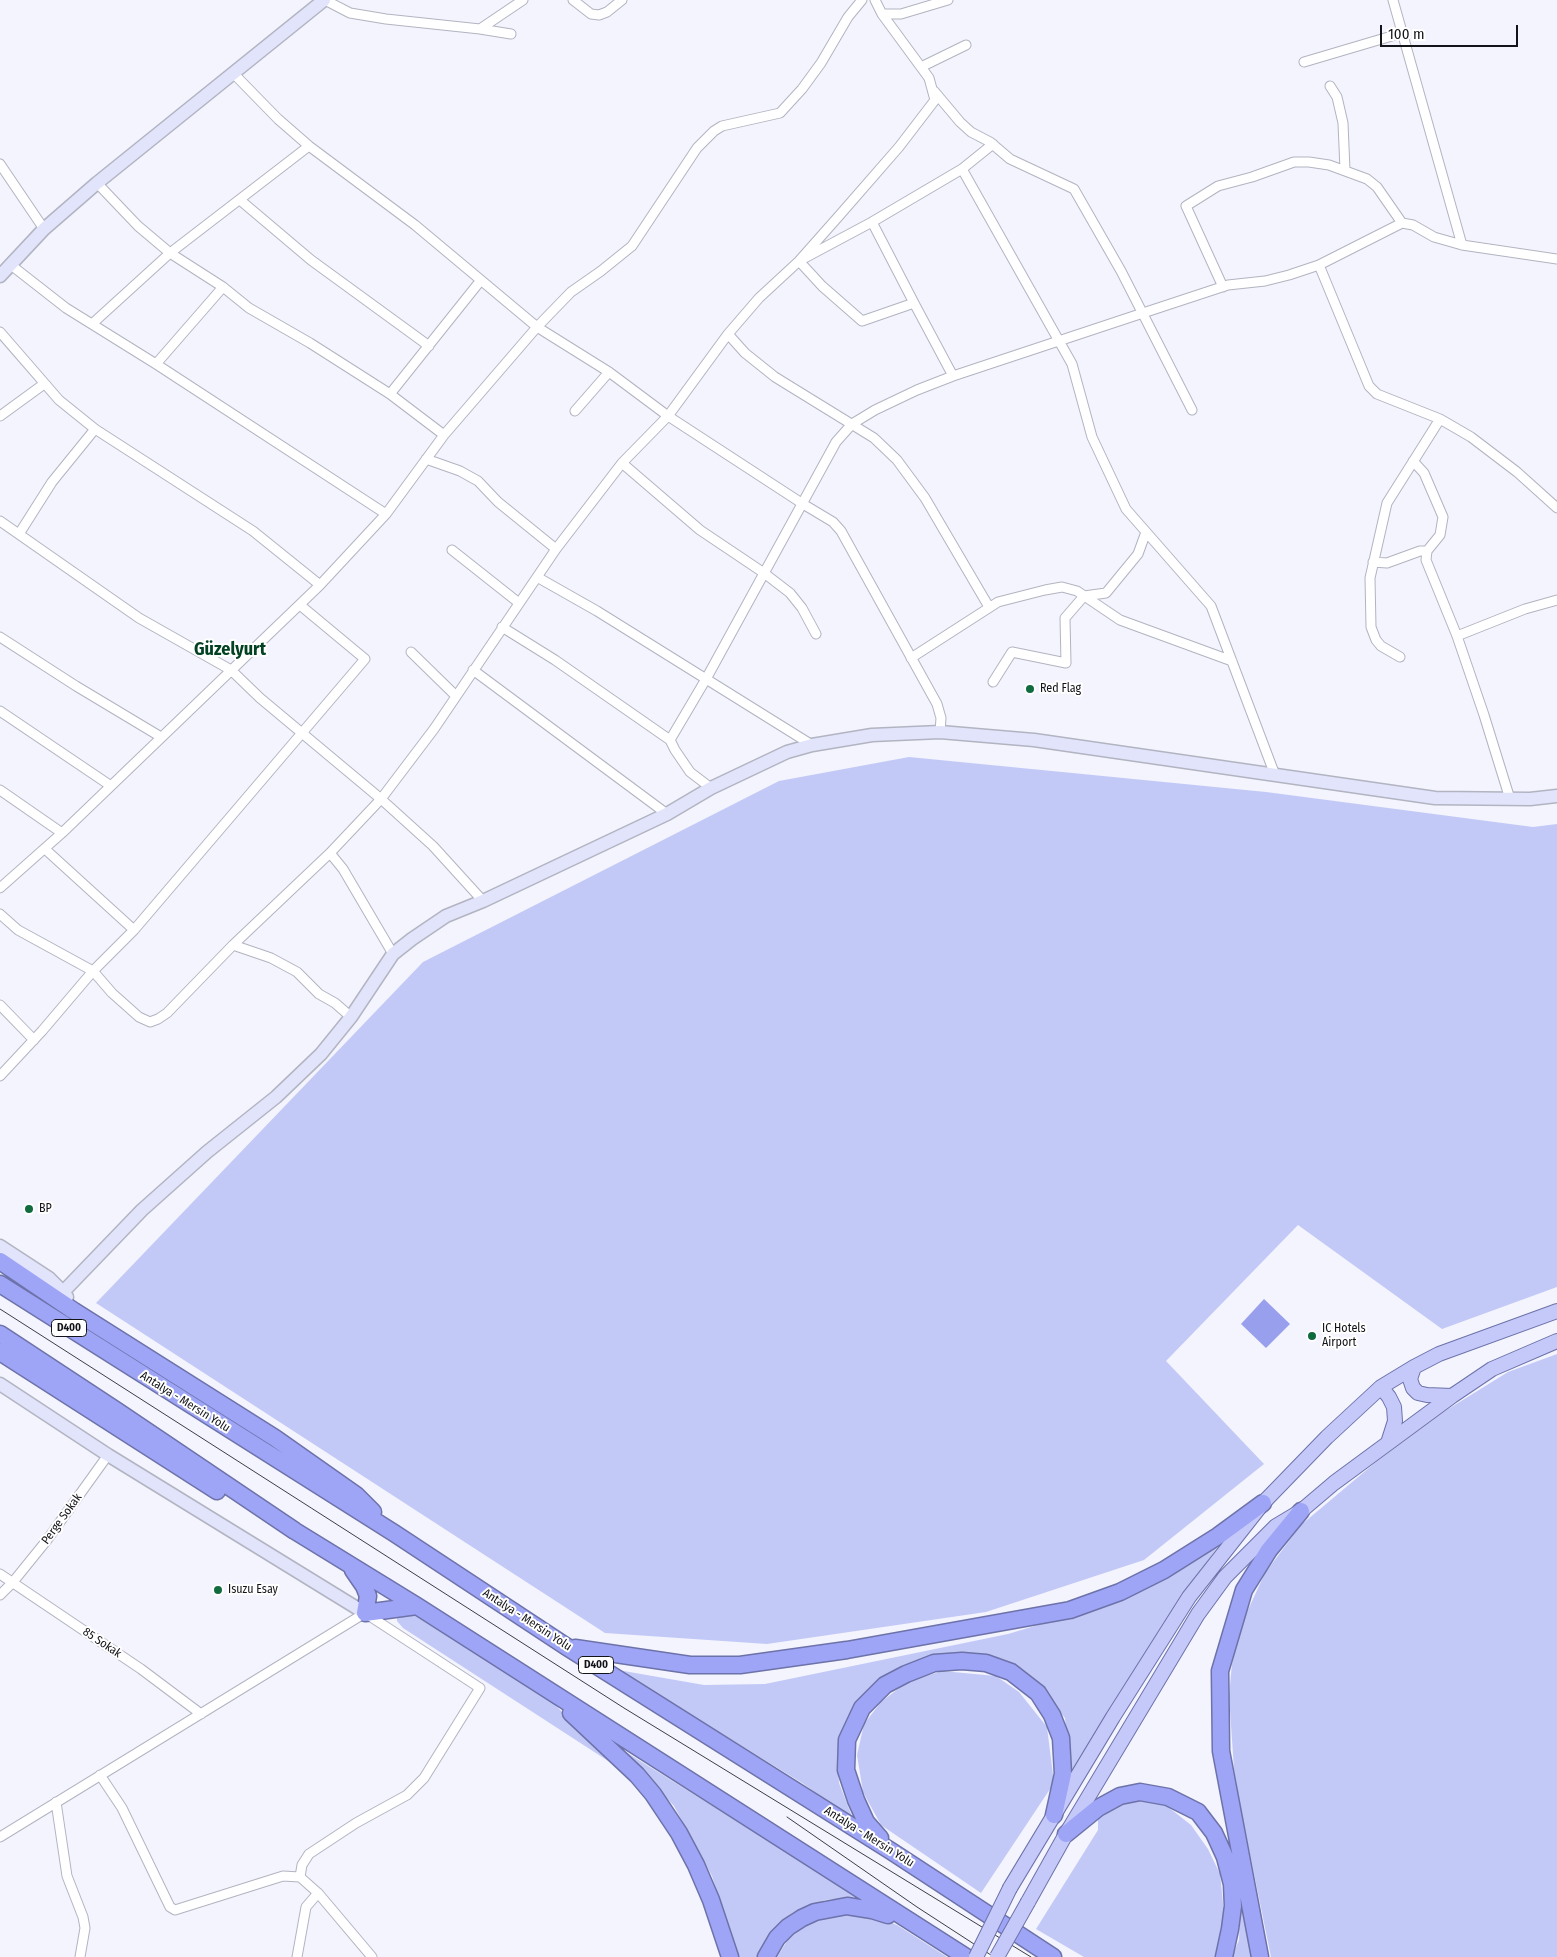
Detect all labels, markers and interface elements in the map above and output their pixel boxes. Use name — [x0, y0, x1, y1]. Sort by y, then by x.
scale bar — [1382, 15, 1520, 47]
text: 100 m — [1388, 25, 1425, 43]
district label: Güzelyurt — [194, 639, 266, 661]
place label: Red Flag — [1040, 682, 1081, 696]
marker: Red Flag — [1024, 683, 1036, 695]
place label: BP — [39, 1202, 52, 1216]
marker: BP — [23, 1203, 35, 1215]
road number: D400 — [52, 1320, 86, 1336]
place label: IC Hotels Airport — [1322, 1322, 1366, 1350]
marker: IC Hotels Airport — [1306, 1330, 1318, 1342]
street label: Antalya - Mersin Yolu — [137, 1369, 233, 1435]
street label: Perge Sokak — [39, 1491, 85, 1547]
place label: Isuzu Esay — [228, 1583, 278, 1597]
marker: Isuzu Esay — [212, 1584, 224, 1596]
street label: Antalya - Mersin Yolu — [480, 1586, 574, 1654]
street label: 85 Sokak — [80, 1625, 124, 1661]
road number: D400 — [578, 1656, 614, 1674]
street label: Antalya - Mersin Yolu — [821, 1804, 917, 1870]

